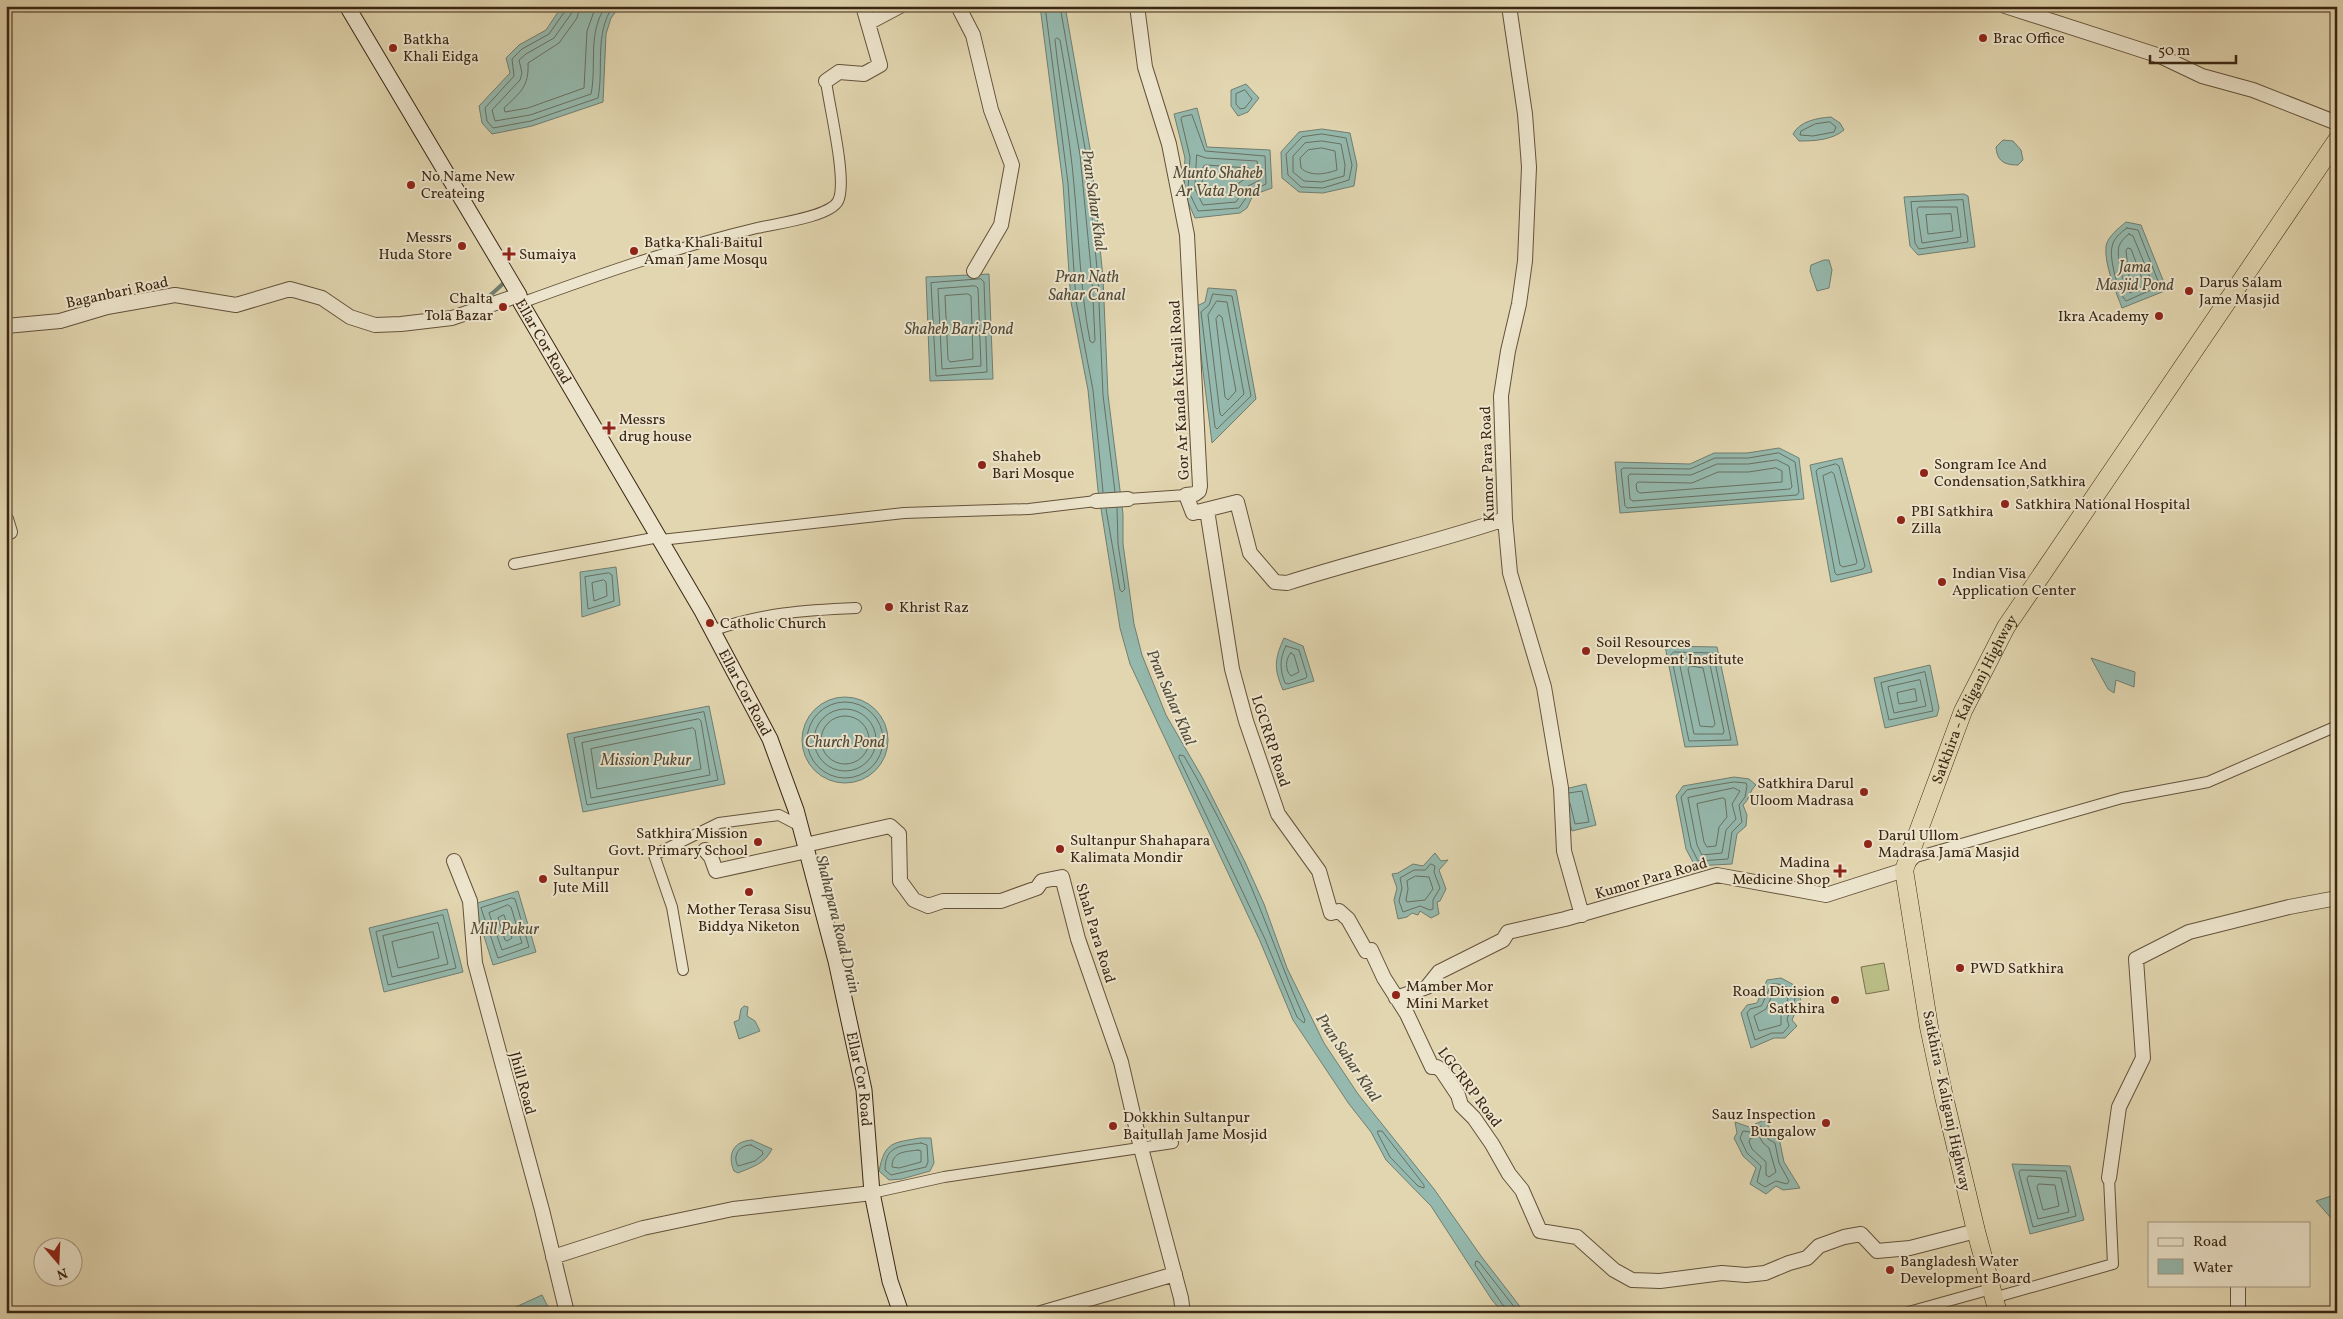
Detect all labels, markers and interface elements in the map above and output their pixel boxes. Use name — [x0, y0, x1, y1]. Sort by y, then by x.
place label: Brac Office — [1993, 29, 2065, 50]
place label: Batkha Khali Eidga — [403, 30, 479, 68]
marker: Brac Office — [1977, 32, 1989, 44]
scale bar — [2150, 32, 2237, 64]
text: 50 m — [2158, 41, 2190, 62]
marker: Batkha Khali Eidga — [387, 42, 399, 54]
water label: Pran Sahar Khal — [1075, 148, 1111, 253]
water label: Munto Shaheb Ar Vata Pond — [1172, 163, 1263, 203]
place label: No Name New Createing — [421, 167, 515, 205]
marker: No Name New Createing — [405, 179, 417, 191]
place label: Messrs Huda Store — [379, 228, 452, 266]
place label: Batka Khali Baitul Aman Jame Mosqu — [644, 233, 768, 271]
marker: Messrs Huda Store — [456, 240, 468, 252]
place label: Sumaiya — [519, 245, 577, 266]
marker: Batka Khali Baitul Aman Jame Mosqu — [628, 245, 640, 257]
marker: Sumaiya — [503, 248, 515, 260]
water label: Jama Masjid Pond — [2095, 257, 2174, 297]
water label: Pran Nath Sahar Canal — [1049, 267, 1125, 307]
street label: Baganbari Road — [64, 272, 170, 315]
place label: Darus Salam Jame Masjid — [2199, 273, 2283, 311]
marker: Darus Salam Jame Masjid — [2183, 285, 2195, 297]
place label: Chalta Tola Bazar — [424, 289, 493, 327]
street label: Ellar Cor Road — [509, 295, 576, 389]
street label: Gor Ar Kanda Kukrali Road — [1165, 299, 1196, 480]
marker: Chalta Tola Bazar — [497, 301, 509, 313]
place label: Ikra Academy — [2058, 307, 2149, 328]
marker: Ikra Academy — [2153, 310, 2165, 322]
water label: Shaheb Bari Pond — [905, 319, 1014, 341]
street label: Kumor Para Road — [1476, 406, 1501, 522]
place label: Messrs drug house — [619, 410, 692, 448]
marker: Messrs drug house — [603, 422, 615, 434]
place label: Shaheb Bari Mosque — [992, 447, 1074, 485]
place label: Songram Ice And Condensation,Satkhira — [1934, 455, 2086, 493]
marker: Shaheb Bari Mosque — [976, 459, 988, 471]
marker: Songram Ice And Condensation,Satkhira — [1918, 467, 1930, 479]
place label: Satkhira National Hospital — [2015, 495, 2190, 516]
marker: Satkhira National Hospital — [1999, 498, 2011, 510]
place label: PBI Satkhira Zilla — [1911, 502, 1994, 540]
marker: PBI Satkhira Zilla — [1895, 514, 1907, 526]
place label: Indian Visa Application Center — [1952, 564, 2076, 602]
marker: Indian Visa Application Center — [1936, 576, 1948, 588]
place label: Khrist Raz — [899, 598, 969, 619]
marker: Khrist Raz — [883, 601, 895, 613]
street label: Satkhira - Kaliganj Highway — [1928, 611, 2023, 787]
place label: Catholic Church — [720, 614, 827, 635]
marker: Catholic Church — [704, 617, 716, 629]
place label: Soil Resources Development Institute — [1596, 633, 1744, 671]
marker: Soil Resources Development Institute — [1580, 645, 1592, 657]
street label: Ellar Cor Road — [712, 646, 776, 740]
water label: Pran Sahar Khal — [1140, 646, 1200, 749]
street label: LGCRRP Road — [1245, 693, 1294, 790]
water label: Church Pond — [805, 732, 886, 754]
water label: Mission Pukur — [600, 750, 692, 772]
place label: Satkhira Darul Uloom Madrasa — [1750, 774, 1854, 812]
marker: Satkhira Darul Uloom Madrasa — [1858, 786, 1870, 798]
place label: Satkhira Mission Govt. Primary School — [608, 824, 748, 862]
place label: Darul Ullom Madrasa Jama Masjid — [1878, 826, 2020, 864]
place label: Sultanpur Shahapara Kalimata Mondir — [1070, 831, 1210, 869]
marker: Satkhira Mission Govt. Primary School — [752, 836, 764, 848]
marker: Darul Ullom Madrasa Jama Masjid — [1862, 838, 1874, 850]
marker: Sultanpur Shahapara Kalimata Mondir — [1054, 843, 1066, 855]
water label: Shahapara Road Drain — [809, 853, 865, 996]
street label: Kumor Para Road — [1593, 853, 1710, 906]
place label: Madina Medicine Shop — [1732, 853, 1830, 891]
place label: Sultanpur Jute Mill — [553, 861, 619, 899]
marker: Madina Medicine Shop — [1834, 865, 1846, 877]
marker: Sultanpur Jute Mill — [537, 873, 549, 885]
street label: Shah Para Road — [1069, 881, 1120, 986]
marker: Mother Terasa Sisu Biddya Niketon — [743, 886, 755, 898]
place label: Mother Terasa Sisu Biddya Niketon — [687, 900, 811, 938]
water label: Mill Pukur — [470, 919, 540, 941]
place label: PWD Satkhira — [1970, 959, 2064, 980]
marker: PWD Satkhira — [1954, 962, 1966, 974]
place label: Mamber Mor Mini Market — [1406, 977, 1493, 1015]
place label: Road Division Satkhira — [1732, 982, 1825, 1020]
marker: Mamber Mor Mini Market — [1390, 989, 1402, 1001]
marker: Road Division Satkhira — [1829, 994, 1841, 1006]
street label: Satkhira - Kaliganj Highway — [1916, 1009, 1975, 1194]
water label: Pran Sahar Khal — [1310, 1010, 1385, 1107]
street label: Ellar Cor Road — [840, 1030, 876, 1127]
street label: LGCRRP Road — [1432, 1044, 1506, 1132]
street label: Jhill Road — [503, 1050, 540, 1117]
place label: Sauz Inspection Bungalow — [1711, 1105, 1816, 1143]
place label: Dokkhin Sultanpur Baitullah Jame Mosjid — [1123, 1108, 1268, 1146]
marker: Sauz Inspection Bungalow — [1820, 1117, 1832, 1129]
marker: Dokkhin Sultanpur Baitullah Jame Mosjid — [1107, 1120, 1119, 1132]
legend — [2148, 1222, 2310, 1286]
text: Road — [2193, 1232, 2227, 1253]
north arrow — [32, 1236, 82, 1286]
place label: Bangladesh Water Development Board — [1900, 1252, 2031, 1290]
text: Water — [2193, 1258, 2233, 1279]
text: N — [54, 1262, 70, 1284]
marker: Bangladesh Water Development Board — [1884, 1264, 1896, 1276]

